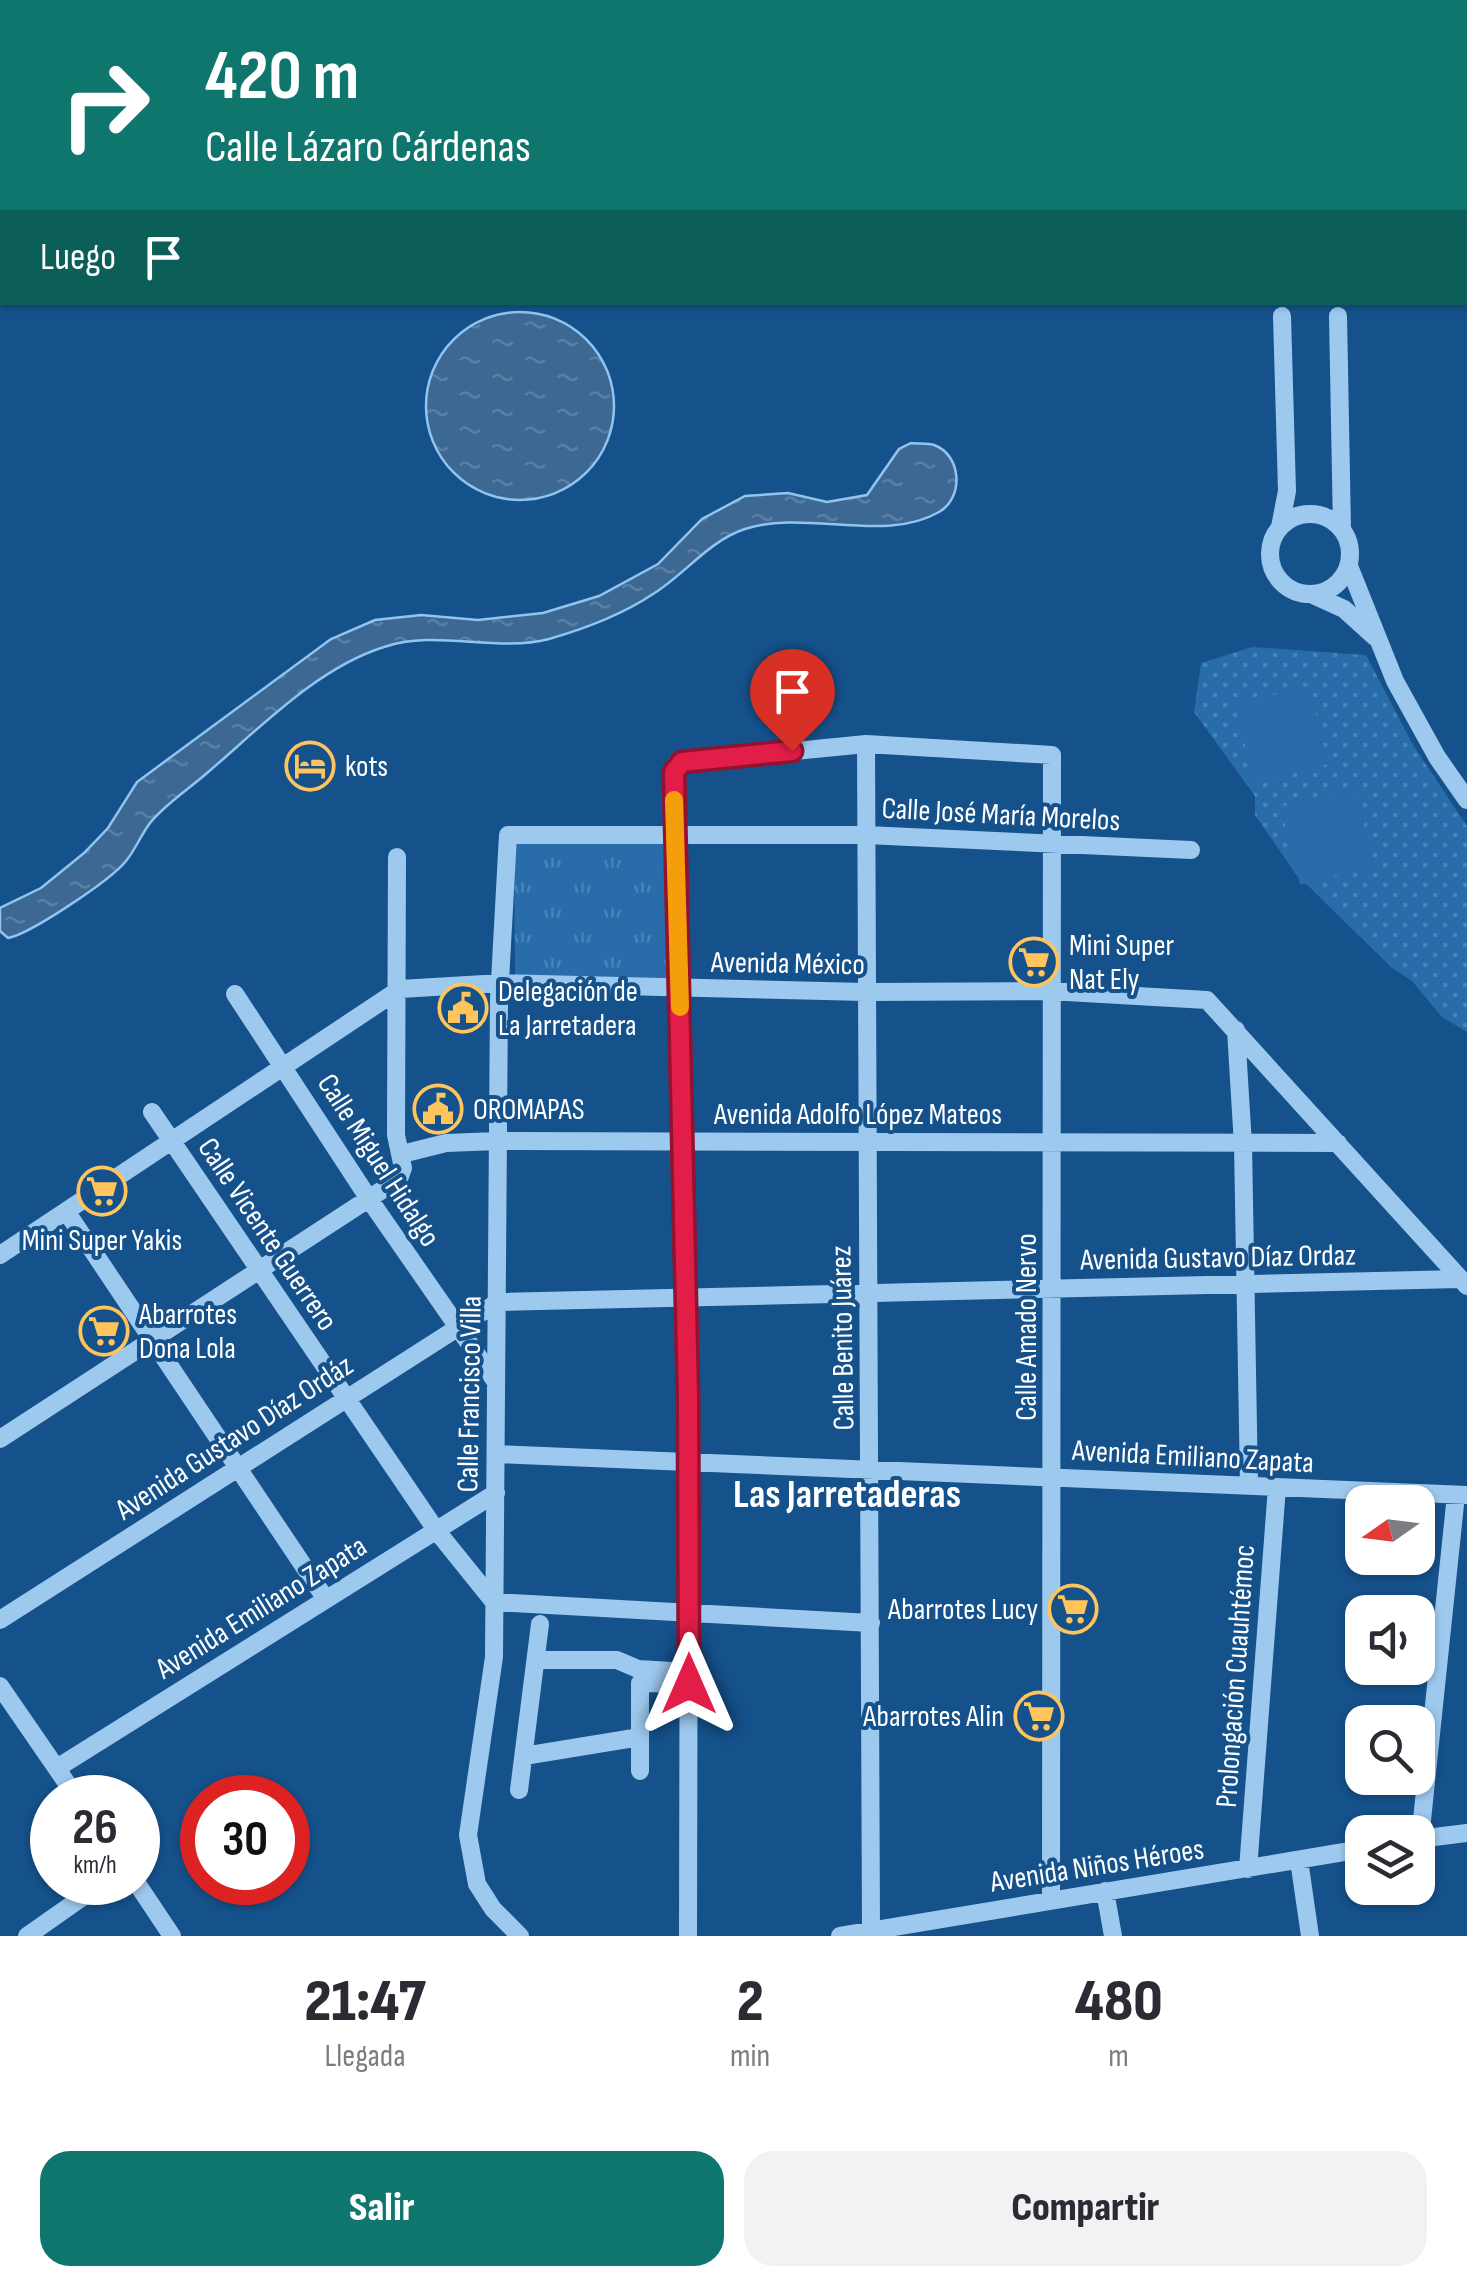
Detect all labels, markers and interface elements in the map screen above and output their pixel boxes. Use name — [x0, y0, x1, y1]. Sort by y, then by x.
text: 420 m — [205, 35, 359, 119]
icon: right — [40, 40, 170, 170]
text: Calle Lázaro Cárdenas — [205, 120, 531, 175]
icon: arrive — [136, 230, 191, 285]
text: Luego — [40, 235, 116, 280]
pin — [750, 649, 835, 752]
icon: arrive — [765, 664, 820, 719]
hotel icon: kots — [284, 740, 336, 792]
place label: kots — [345, 749, 388, 785]
street label: Calle José María Morelos — [881, 791, 1121, 839]
place label: Mini Super Nat Ely — [1069, 928, 1174, 998]
supermarket icon: Mini Super Nat Ely — [1008, 936, 1060, 988]
street label: Avenida México — [710, 945, 865, 983]
place label: Delegación de La Jarretadera — [498, 974, 638, 1044]
public building icon: Delegación de La Jarretadera — [437, 982, 489, 1034]
street label: Calle Miguel Hidalgo — [309, 1067, 447, 1254]
public building icon: OROMAPAS — [412, 1083, 464, 1135]
place label: OROMAPAS — [473, 1092, 585, 1128]
street label: Avenida Adolfo López Mateos — [713, 1097, 1002, 1133]
street label: Calle Vicente Guerrero — [190, 1131, 345, 1338]
supermarket icon: Mini Super Yakis — [76, 1165, 128, 1217]
place label: Mini Super Yakis — [22, 1223, 182, 1259]
street label: Calle Amado Nervo — [1009, 1233, 1045, 1421]
street label: Avenida Gustavo Díaz Ordaz — [1079, 1238, 1356, 1278]
street label: Calle Benito Juárez — [823, 1245, 863, 1431]
street label: Calle Francisco Villa — [450, 1295, 490, 1493]
place label: Abarrotes Dona Lola — [138, 1297, 237, 1367]
supermarket icon: Abarrotes Dona Lola — [78, 1305, 130, 1357]
street label: Avenida Gustavo Díaz Ordáz — [108, 1348, 360, 1529]
street label: Avenida Emiliano Zapata — [1070, 1433, 1315, 1481]
district label: Las Jarretaderas — [733, 1471, 961, 1519]
north arrow — [1345, 1485, 1435, 1575]
map controls — [1345, 1485, 1435, 1905]
street label: Avenida Emiliano Zapata — [149, 1528, 374, 1688]
street label: Prolongación Cuauhtémoc — [1209, 1543, 1263, 1809]
supermarket icon: Abarrotes Lucy — [1047, 1583, 1099, 1635]
place label: Abarrotes Lucy — [887, 1592, 1038, 1628]
button: sound — [1345, 1595, 1435, 1685]
position arrow — [637, 1632, 741, 1736]
supermarket icon: Abarrotes Alin — [1013, 1690, 1065, 1742]
place label: Abarrotes Alin — [862, 1699, 1004, 1735]
button: search — [1345, 1705, 1435, 1795]
speed limit sign: 30 — [180, 1775, 310, 1905]
text: 26 — [72, 1798, 118, 1858]
button: layers — [1345, 1815, 1435, 1905]
street label: Avenida Niños Héroes — [987, 1831, 1206, 1901]
text: km/h — [73, 1850, 117, 1881]
text: 21:47 — [304, 1966, 426, 2038]
text: 2 — [737, 1966, 764, 2038]
text: 480 — [1075, 1966, 1163, 2038]
text: Llegada — [325, 2037, 406, 2076]
text: min — [730, 2037, 770, 2076]
text: m — [1108, 2037, 1129, 2076]
button: Salir — [40, 2151, 724, 2266]
button: Compartir — [744, 2151, 1427, 2266]

